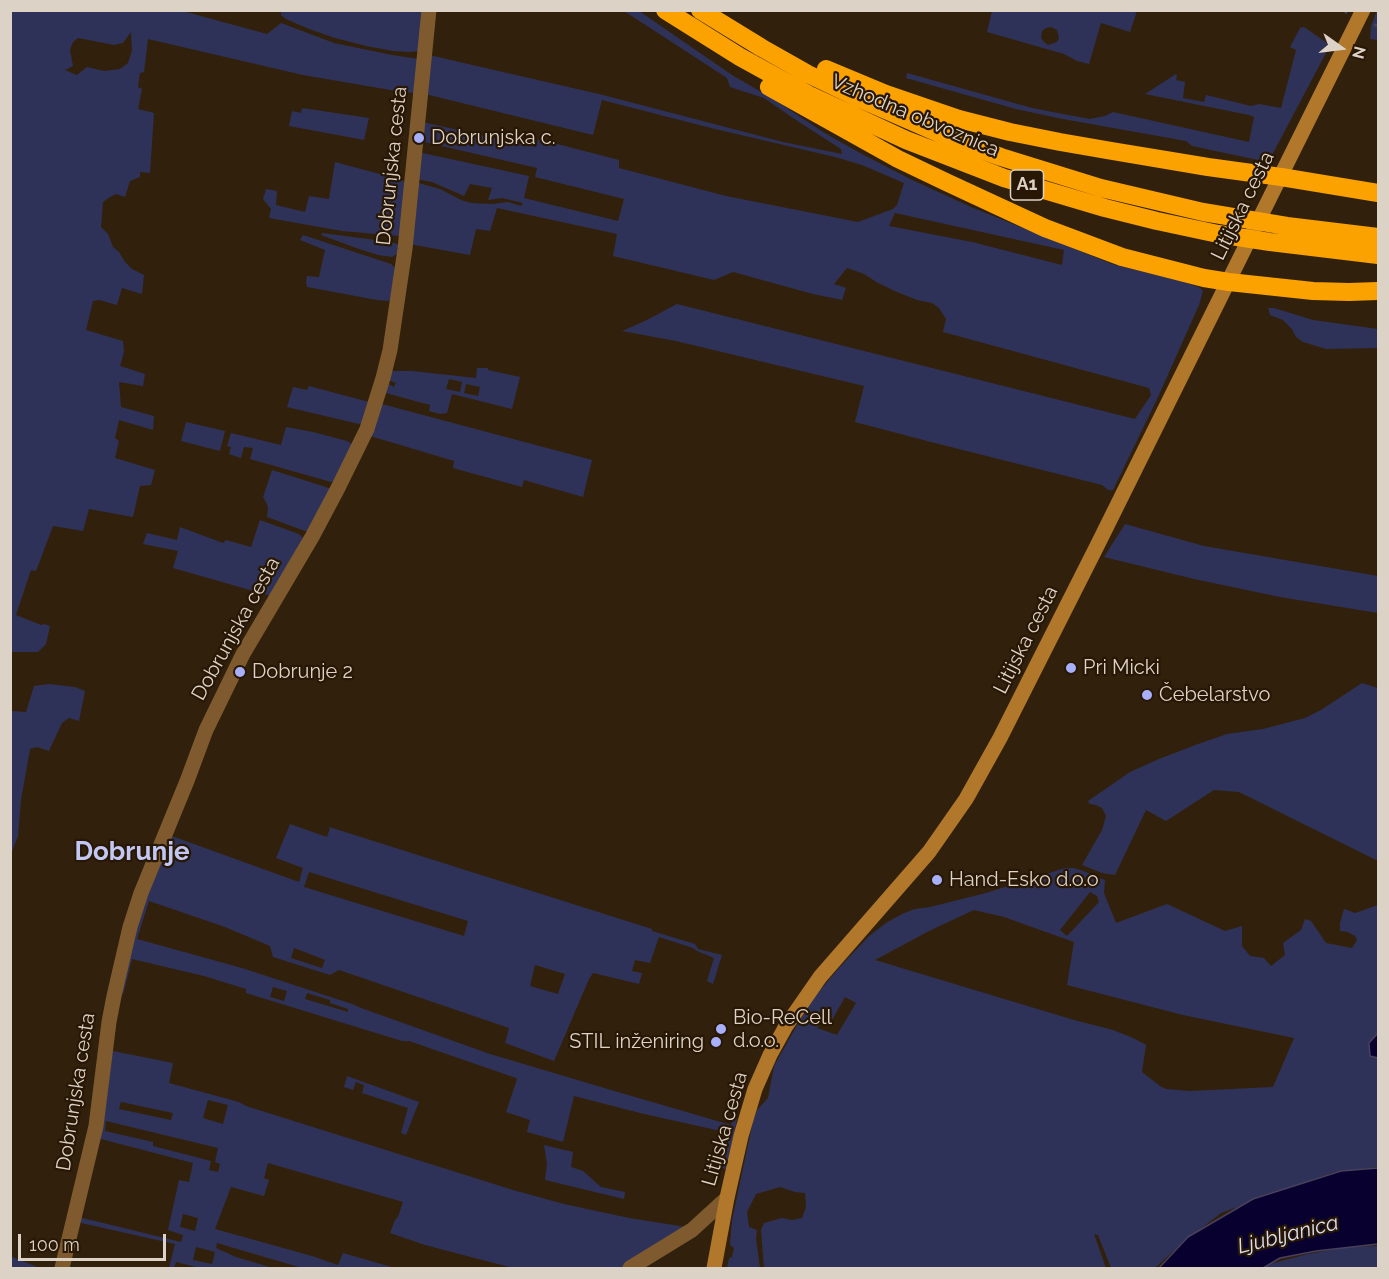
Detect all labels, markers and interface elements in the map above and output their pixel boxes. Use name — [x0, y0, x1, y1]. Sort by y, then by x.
north arrow — [1311, 18, 1371, 78]
text: N — [1348, 44, 1370, 61]
street label: Vzhodna obvoznica — [827, 70, 1003, 162]
street label: Dobrunjska cesta — [372, 85, 412, 247]
place label: Dobrunjska c. — [431, 126, 556, 150]
marker: Dobrunjska c. — [412, 131, 426, 145]
street label: Litijska cesta — [1206, 148, 1280, 264]
road number: A1 — [1010, 170, 1044, 200]
street label: Dobrunjska cesta — [187, 553, 285, 705]
street label: Litijska cesta — [989, 582, 1063, 698]
place label: Pri Micki — [1083, 656, 1160, 680]
place label: Dobrunje 2 — [252, 660, 353, 684]
marker: Pri Micki — [1064, 661, 1078, 675]
marker: Dobrunje 2 — [233, 665, 247, 679]
place label: Čebelarstvo — [1159, 683, 1270, 707]
marker: Čebelarstvo — [1140, 688, 1154, 702]
district label: Dobrunje — [74, 836, 190, 868]
place label: Hand-Esko d.o.o — [949, 868, 1099, 892]
marker: Hand-Esko d.o.o — [930, 873, 944, 887]
place label: Bio-ReCell d.o.o. — [733, 1006, 832, 1053]
street label: Dobrunjska cesta — [52, 1011, 100, 1173]
marker: Bio-ReCell d.o.o. — [714, 1022, 728, 1036]
place label: STIL inženiring — [569, 1030, 704, 1054]
marker: STIL inženiring — [709, 1035, 723, 1049]
street label: Litijska cesta — [697, 1069, 753, 1189]
water label: Ljubljanica — [1235, 1210, 1341, 1260]
scale bar — [21, 1222, 170, 1260]
text: 100 m — [29, 1234, 80, 1255]

